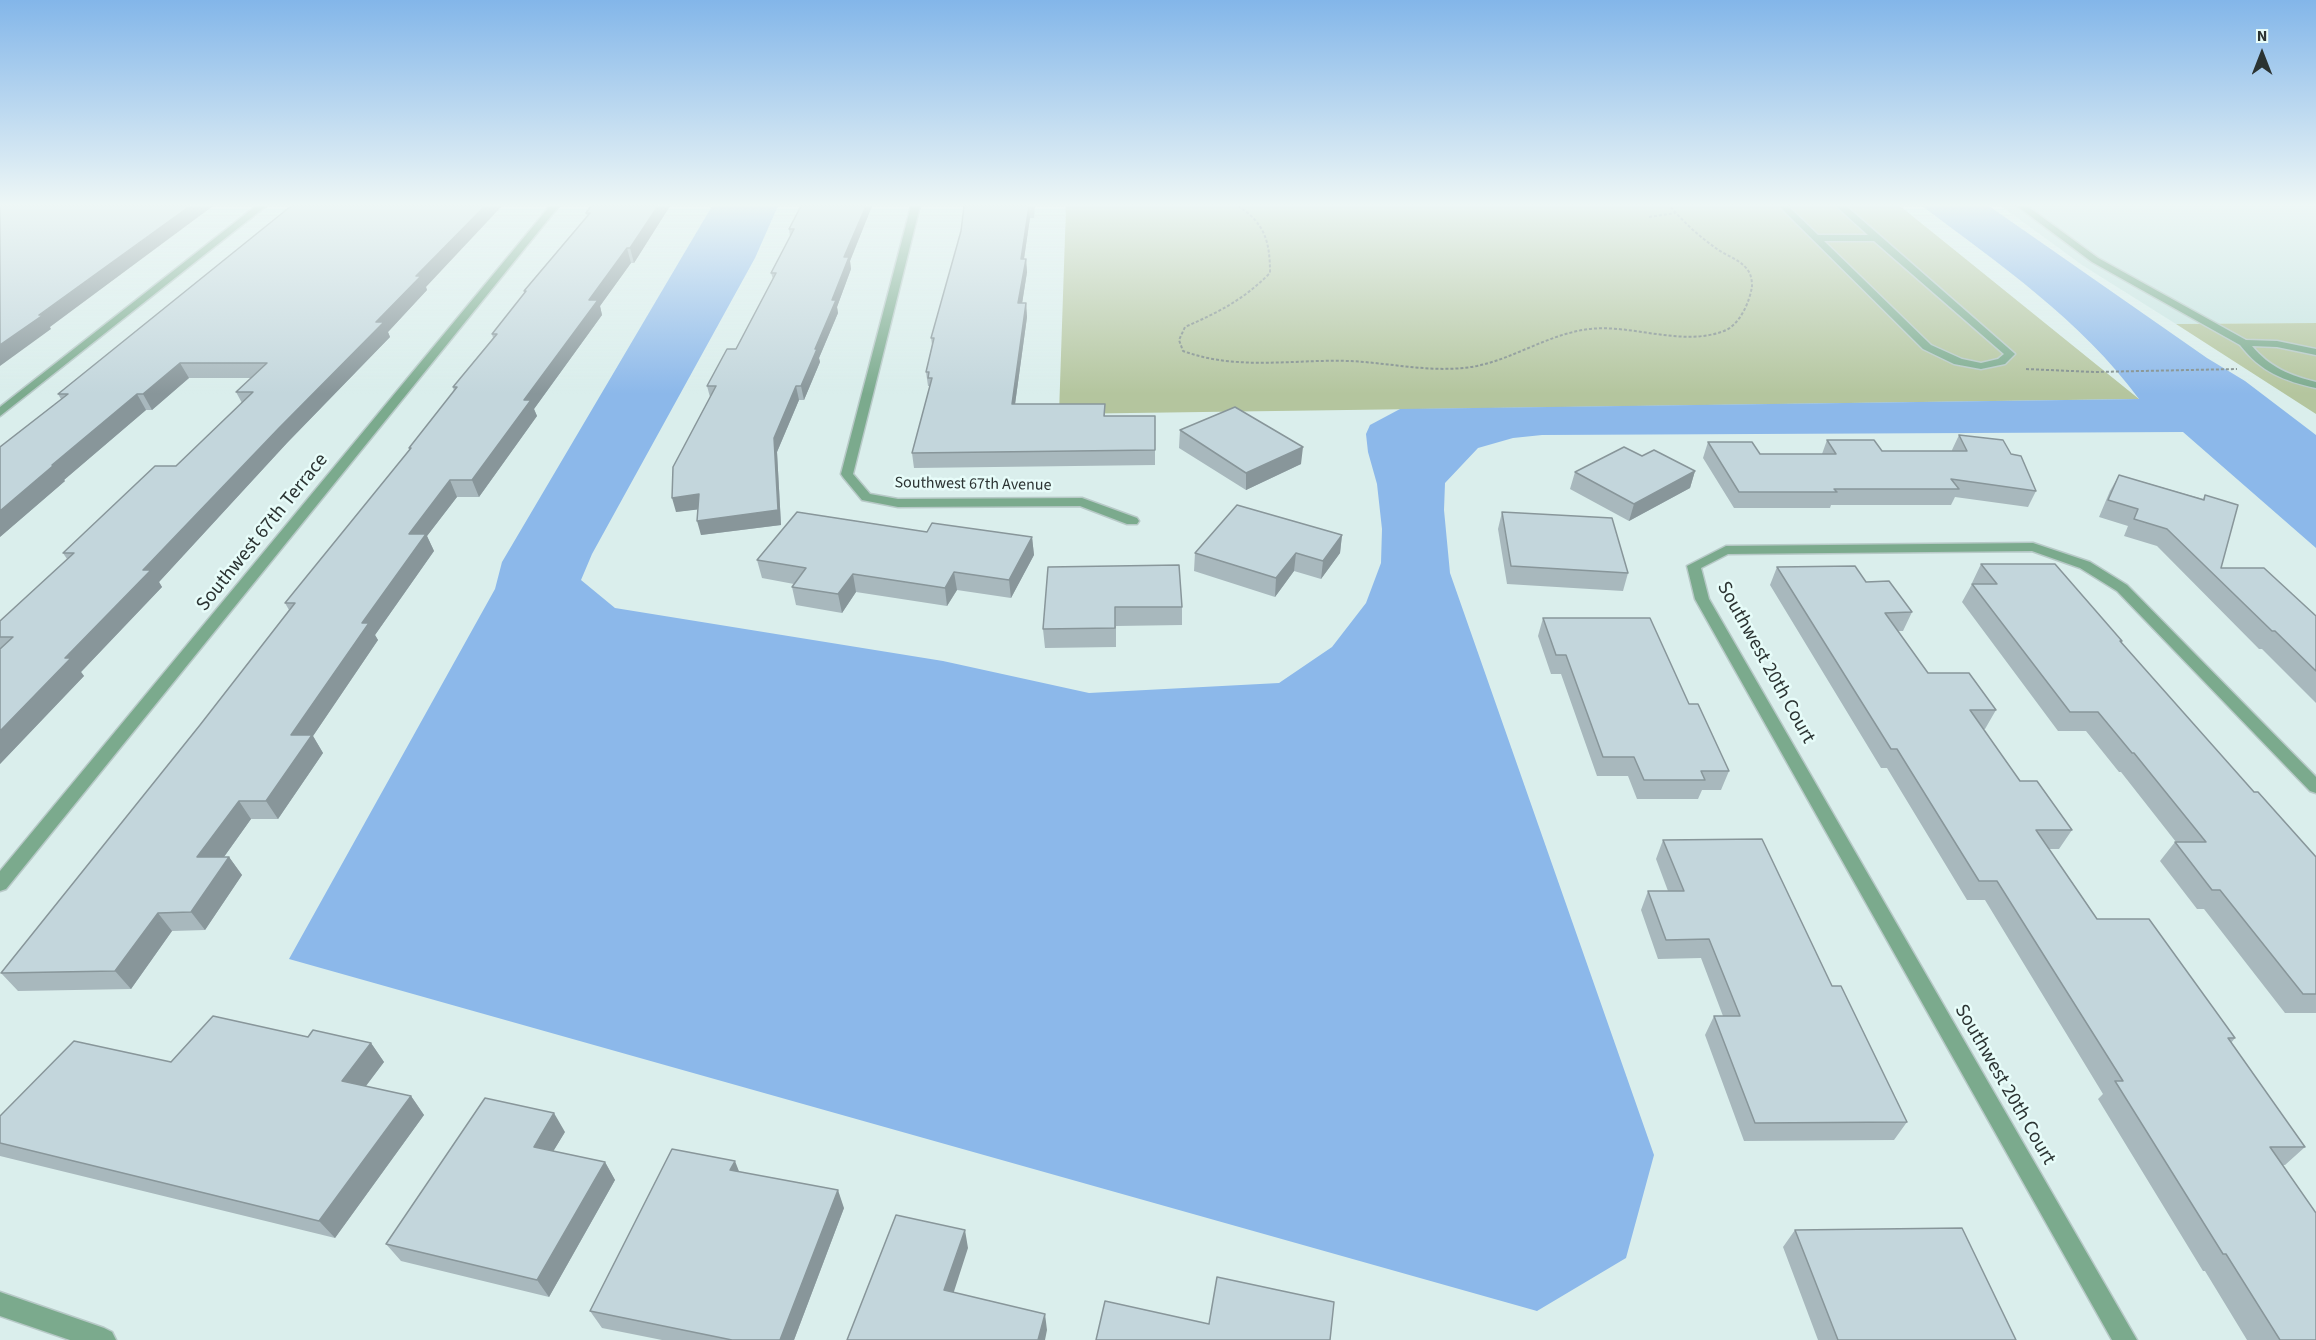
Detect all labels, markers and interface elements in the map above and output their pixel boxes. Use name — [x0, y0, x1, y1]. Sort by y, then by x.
north arrow — [2232, 24, 2292, 84]
text: N — [2257, 25, 2267, 47]
street label: Southwest 67th Terrace — [192, 449, 334, 617]
street label: Southwest 67th Avenue — [894, 474, 1052, 496]
street label: Southwest 20th Court — [1711, 578, 1819, 748]
street label: Southwest 20th Court — [1948, 1000, 2060, 1170]

